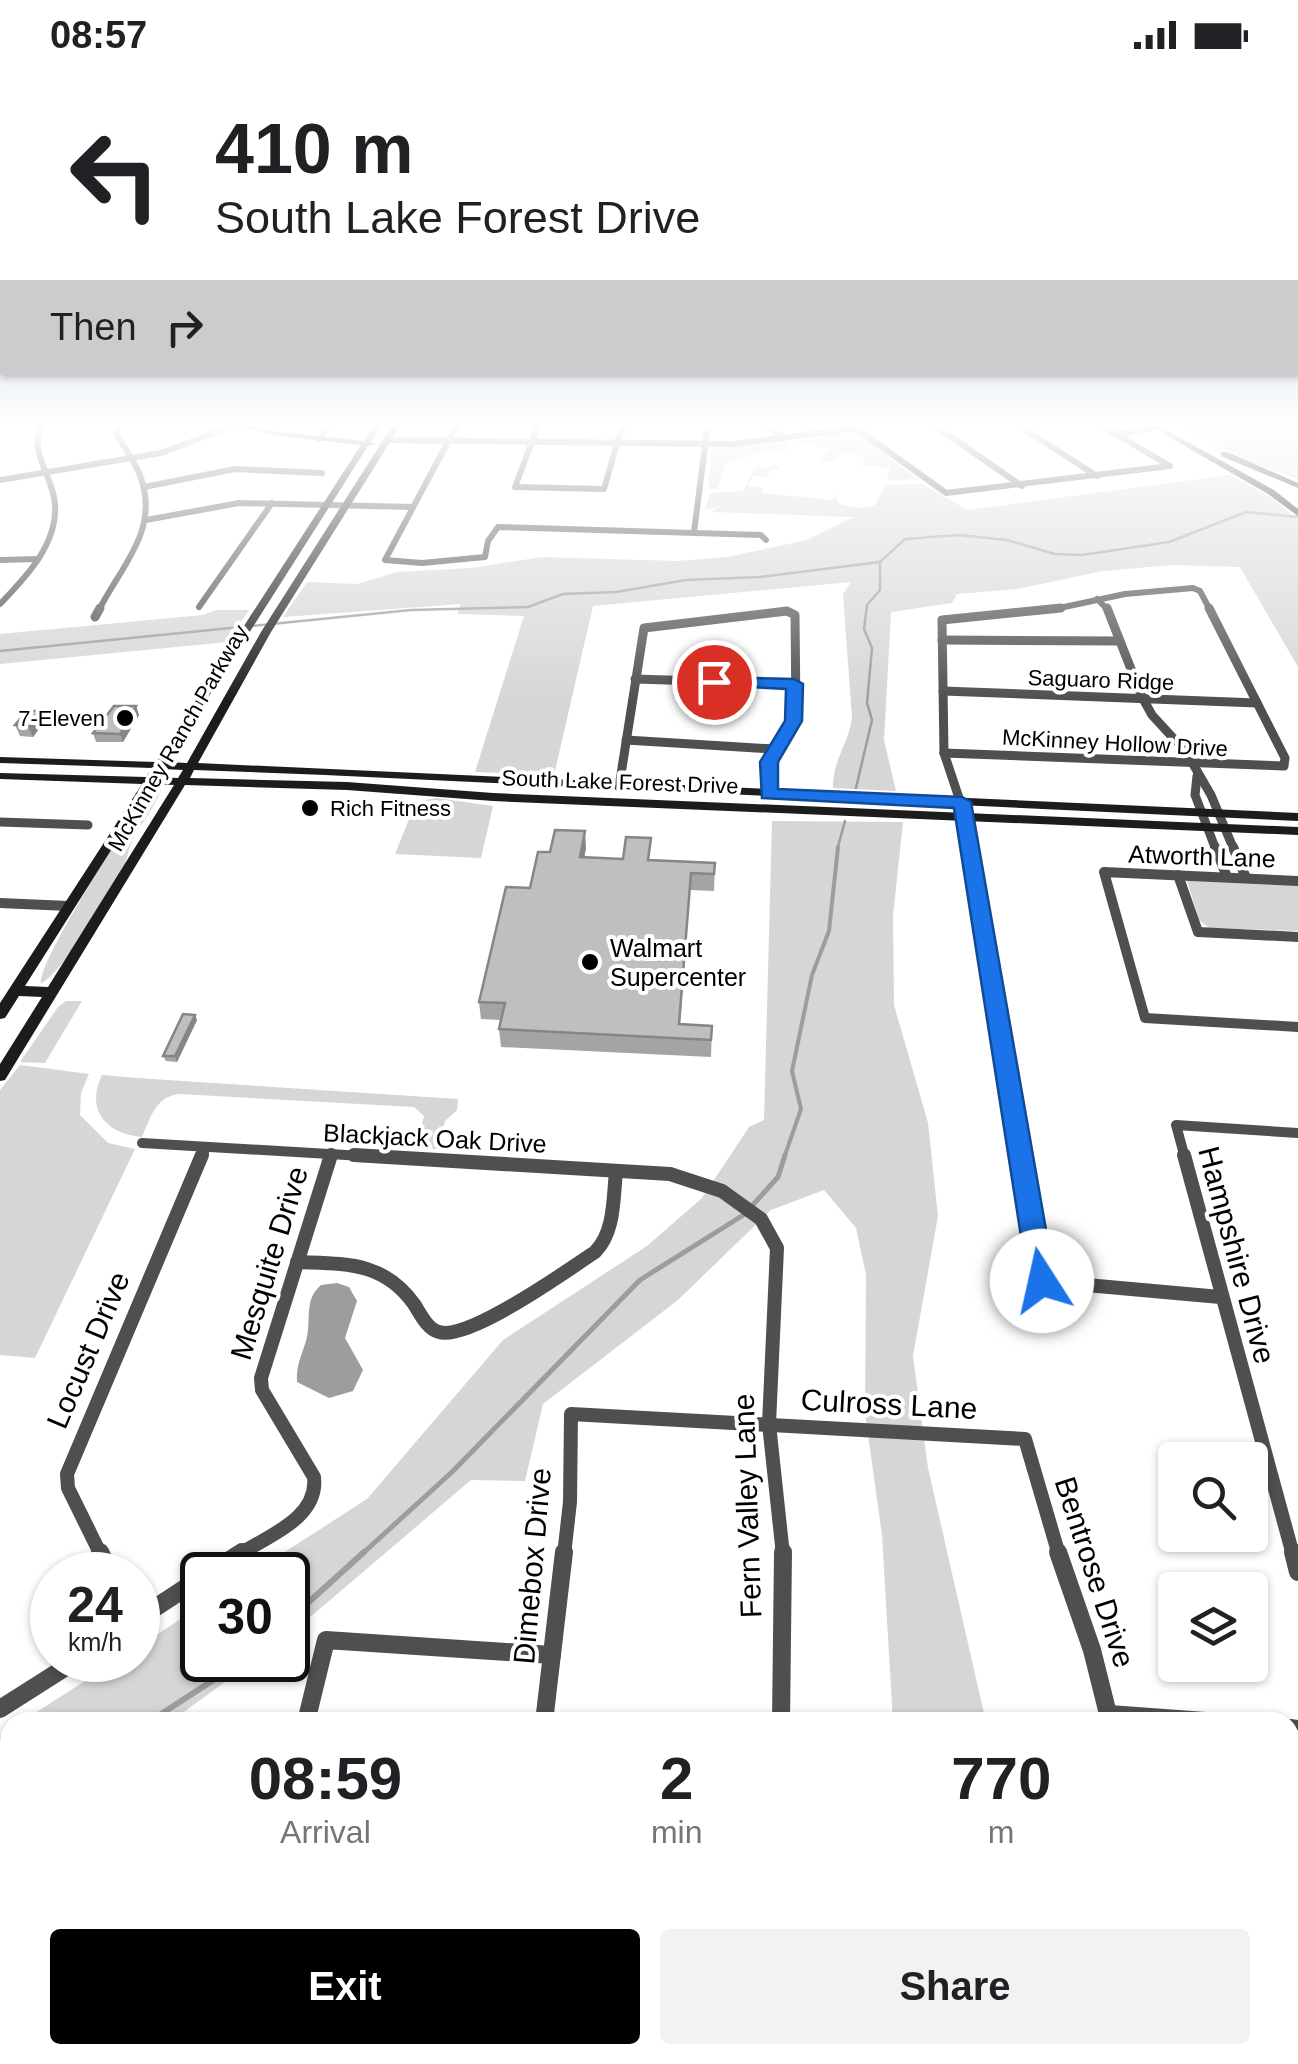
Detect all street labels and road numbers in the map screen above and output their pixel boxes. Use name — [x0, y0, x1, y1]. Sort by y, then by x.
street label: McKinney Ranch Parkway — [103, 621, 253, 855]
street label: Saguaro Ridge — [1027, 665, 1175, 695]
street label: McKinney Hollow Drive — [1001, 725, 1229, 761]
street label: South Lake Forest Drive — [501, 765, 739, 799]
street label: Atworth Lane — [1128, 839, 1276, 873]
street label: Blackjack Oak Drive — [323, 1118, 547, 1158]
street label: Hampshire Drive — [1192, 1143, 1282, 1367]
street label: Mesquite Drive — [224, 1163, 314, 1363]
street label: Locust Drive — [40, 1267, 136, 1433]
street label: Culross Lane — [800, 1383, 978, 1425]
street label: Fern Valley Lane — [727, 1393, 767, 1619]
street label: Dimebox Drive — [507, 1467, 557, 1665]
street label: Bentrose Drive — [1049, 1473, 1141, 1671]

